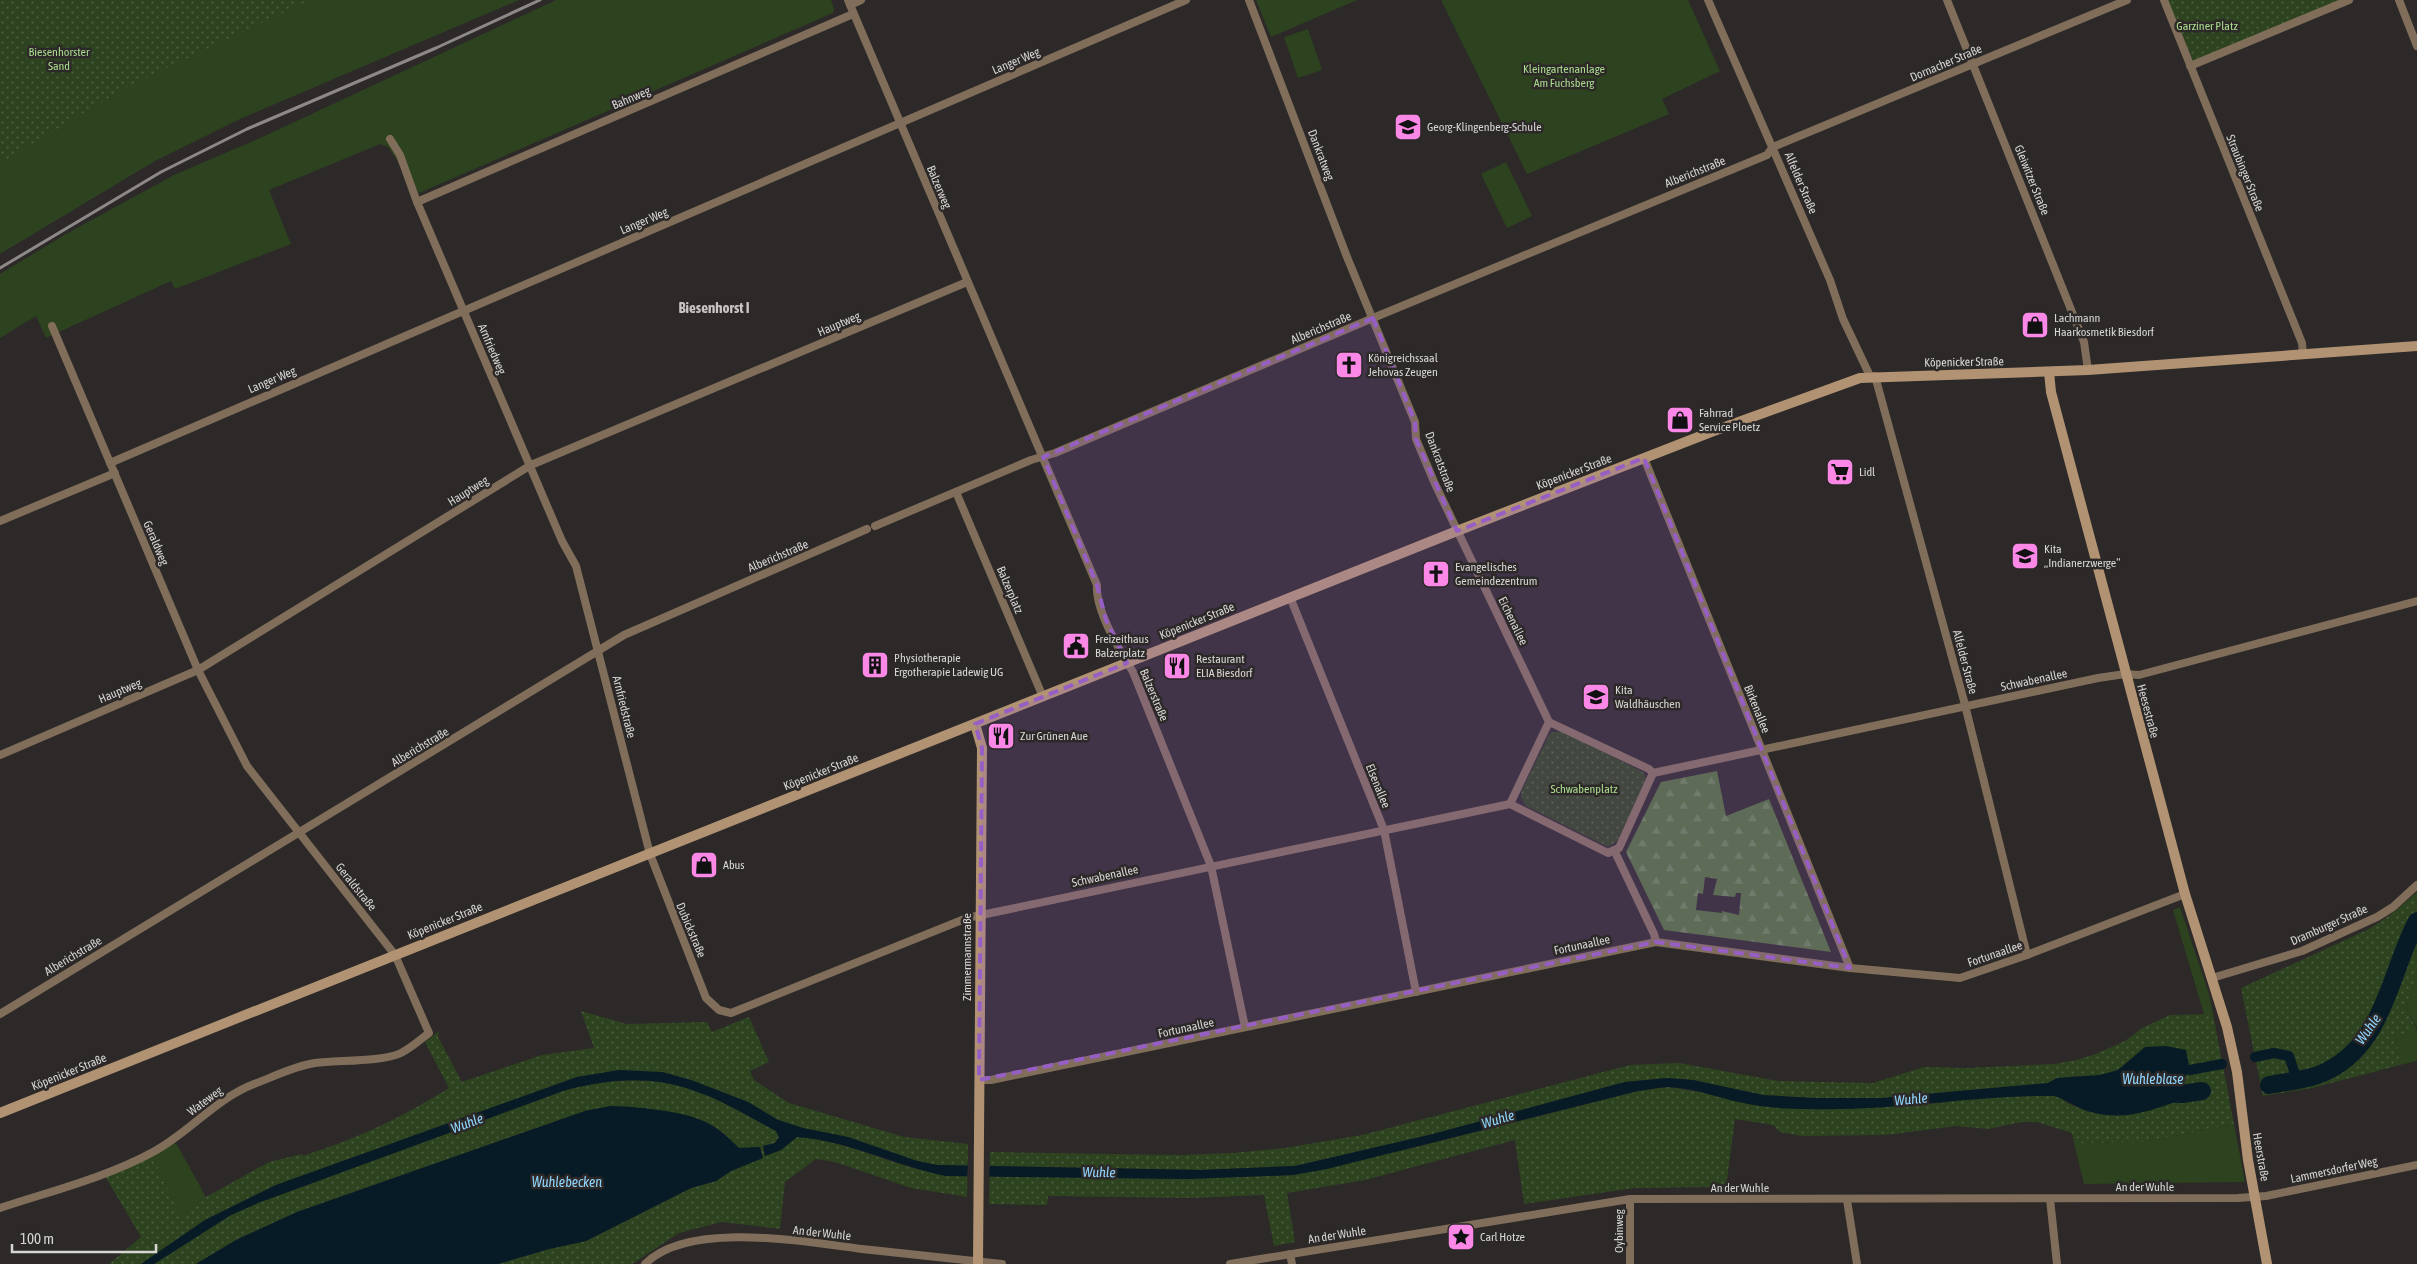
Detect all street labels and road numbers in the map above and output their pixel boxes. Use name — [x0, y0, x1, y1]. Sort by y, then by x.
street label: Dornacher Straße — [1908, 42, 1984, 84]
street label: Langer Weg — [990, 44, 1043, 77]
street label: Bahnweg — [610, 83, 653, 112]
street label: Dankratweg — [1305, 128, 1337, 183]
street label: Straubinger Straße — [2223, 133, 2267, 213]
street label: Gleiwitzer Straße — [2012, 143, 2052, 217]
street label: Alfelder Straße — [1782, 150, 1820, 216]
street label: Alberichstraße — [1663, 153, 1727, 191]
street label: Balzerweg — [924, 163, 955, 211]
street label: Langer Weg — [618, 204, 671, 237]
street label: Hauptweg — [815, 308, 863, 339]
street label: Alberichstraße — [1289, 309, 1353, 347]
street label: Arnfriedweg — [475, 322, 509, 377]
street label: Köpenicker Straße — [1924, 354, 2004, 370]
street label: Langer Weg — [246, 363, 299, 396]
street label: Dankratstraße — [1422, 430, 1458, 494]
street label: Köpenicker Straße — [1534, 451, 1614, 493]
street label: Hauptweg — [445, 473, 492, 509]
street label: Geraldweg — [140, 519, 172, 568]
street label: Alberichstraße — [746, 537, 810, 575]
street label: Balzerplatz — [994, 564, 1026, 616]
street label: Eichenallee — [1495, 595, 1531, 647]
street label: Köpenicker Straße — [1157, 600, 1237, 642]
street label: Alfelder Straße — [1950, 628, 1980, 696]
street label: Schwabenallee — [2000, 666, 2068, 694]
street label: Balzerstraße — [1137, 667, 1171, 723]
street label: Arnfriedstraße — [610, 674, 638, 740]
street label: Hauptweg — [96, 675, 144, 706]
street label: Birkenallee — [1741, 683, 1773, 735]
street label: Heesestraße — [2134, 683, 2162, 739]
street label: Alberichstraße — [389, 724, 451, 770]
street label: Köpenicker Straße — [781, 751, 861, 793]
street label: Elsenallee — [1363, 762, 1393, 810]
street label: Geraldstraße — [333, 860, 379, 914]
street label: Schwabenallee — [1071, 862, 1139, 890]
street label: Köpenicker Straße — [405, 900, 485, 942]
street label: Dubickstraße — [673, 900, 709, 960]
street label: Dramburger Straße — [2288, 902, 2370, 948]
street label: Zimmermannstraße — [960, 913, 974, 1001]
street label: Fortunaallee — [1553, 932, 1611, 958]
street label: Alberichstraße — [42, 933, 104, 979]
street label: Fortunaallee — [1966, 938, 2024, 970]
street label: Fortunaallee — [1157, 1015, 1215, 1041]
street label: Köpenicker Straße — [29, 1051, 109, 1093]
street label: Wateweg — [185, 1083, 226, 1119]
street label: Heerstraße — [2250, 1132, 2272, 1182]
street label: Lammersdorfer Weg — [2289, 1154, 2379, 1186]
street label: An der Wuhle — [2116, 1180, 2174, 1194]
street label: An der Wuhle — [1711, 1181, 1769, 1195]
street label: Oybinweg — [1612, 1208, 1626, 1253]
street label: An der Wuhle — [792, 1223, 852, 1243]
street label: An der Wuhle — [1307, 1224, 1367, 1246]

